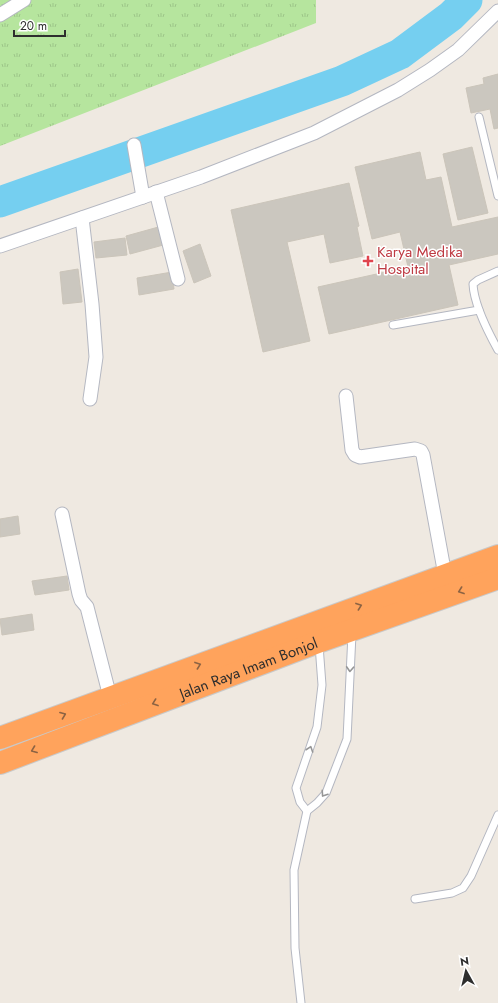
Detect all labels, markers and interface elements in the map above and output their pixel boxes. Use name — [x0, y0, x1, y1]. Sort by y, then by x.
scale bar — [14, 12, 65, 38]
text: 20 m — [20, 17, 47, 35]
place label: Karya Medika Hospital — [377, 241, 463, 280]
marker: Karya Medika Hospital — [362, 255, 374, 267]
one-way arrow — [458, 587, 465, 595]
one-way arrow — [356, 602, 363, 611]
street label: Jalan Raya Imam Bonjol — [174, 632, 321, 705]
one-way arrow — [194, 661, 201, 670]
one-way arrow — [346, 666, 355, 672]
one-way arrow — [152, 699, 159, 707]
one-way arrow — [59, 711, 66, 719]
one-way arrow — [30, 745, 37, 753]
one-way arrow — [305, 745, 314, 752]
one-way arrow — [321, 790, 329, 797]
north arrow — [446, 951, 486, 991]
text: N — [459, 953, 470, 970]

